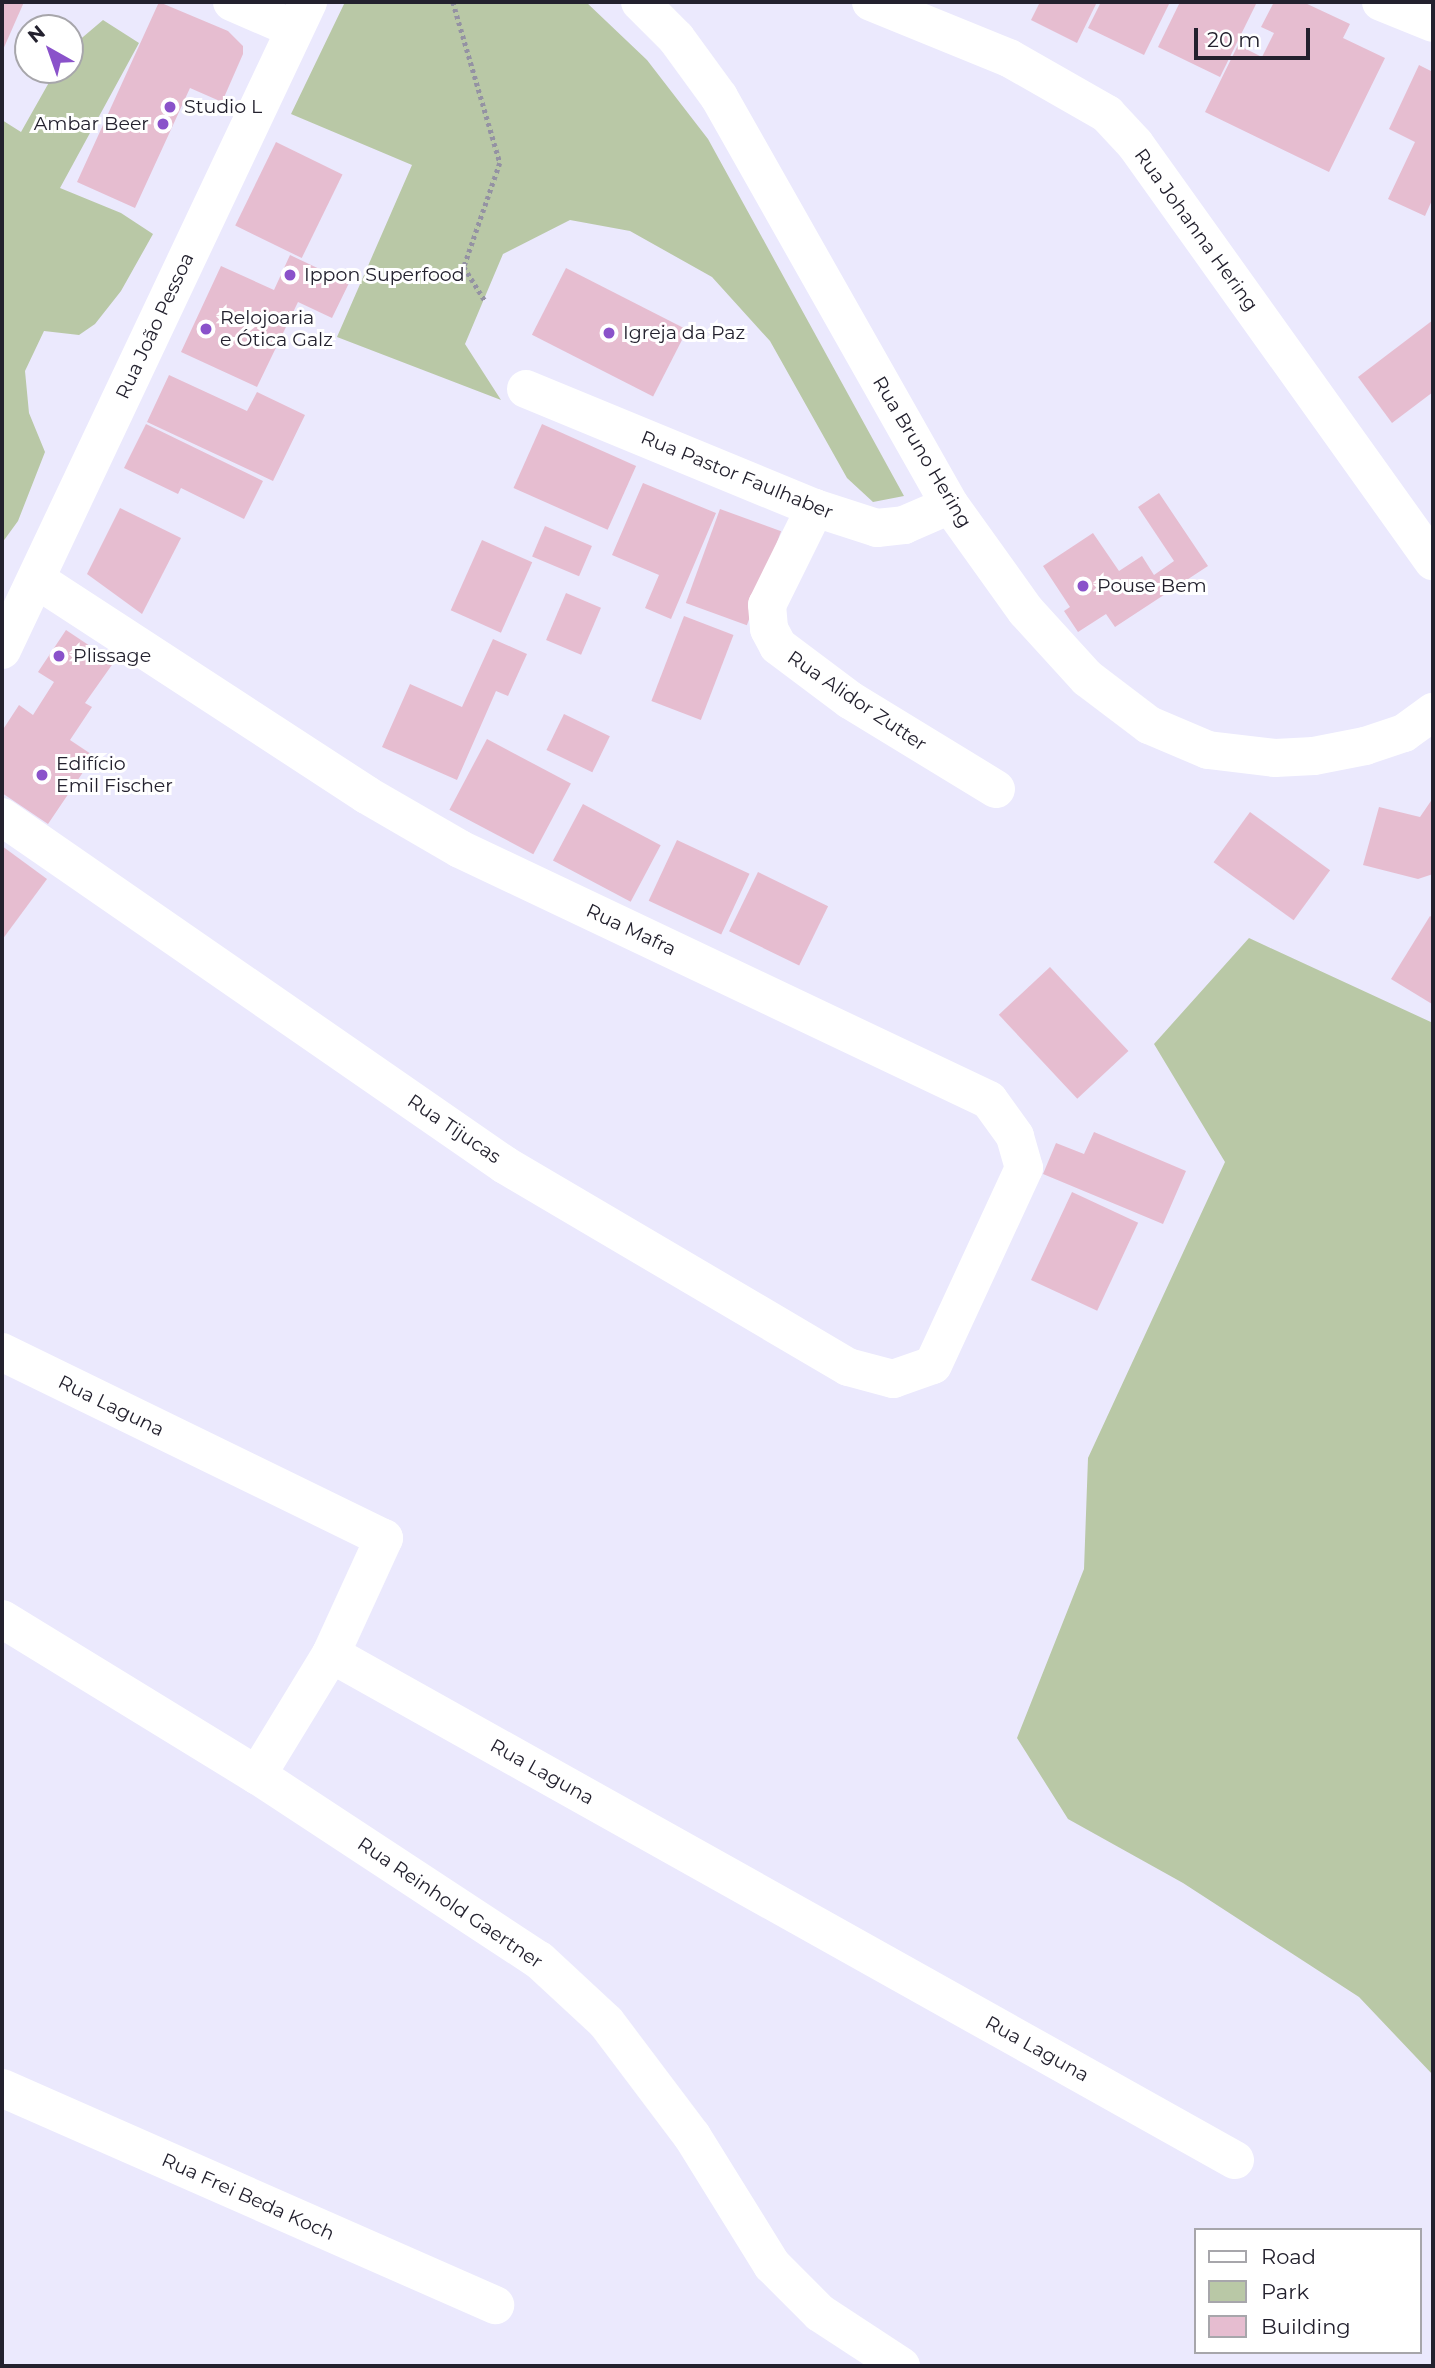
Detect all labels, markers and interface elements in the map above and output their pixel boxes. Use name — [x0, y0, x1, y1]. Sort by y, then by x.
north arrow — [14, 14, 84, 84]
scale bar — [1197, 14, 1312, 58]
text: N — [23, 20, 50, 48]
text: 20 m — [1207, 27, 1261, 52]
place label: Studio L — [184, 96, 262, 118]
marker: Studio L — [162, 99, 178, 115]
place label: Ambar Beer — [34, 113, 149, 135]
marker: Ambar Beer — [155, 116, 171, 132]
street label: Rua Johanna Hering — [1129, 144, 1263, 316]
street label: Rua João Pessoa — [111, 249, 199, 403]
place label: Ippon Superfood — [304, 264, 465, 286]
marker: Ippon Superfood — [282, 267, 298, 283]
place label: Relojoaria e Ótica Galz — [220, 307, 333, 351]
marker: Relojoaria e Ótica Galz — [198, 321, 214, 337]
place label: Igreja da Paz — [623, 322, 745, 344]
marker: Igreja da Paz — [601, 325, 617, 341]
street label: Rua Bruno Hering — [868, 372, 976, 532]
street label: Rua Pastor Faulhaber — [638, 426, 836, 524]
place label: Pouse Bem — [1097, 575, 1207, 597]
marker: Pouse Bem — [1075, 578, 1091, 594]
place label: Plissage — [73, 645, 151, 667]
street label: Rua Alidor Zutter — [783, 646, 931, 756]
marker: Plissage — [51, 648, 67, 664]
place label: Edifício Emil Fischer — [56, 753, 173, 797]
marker: Edifício Emil Fischer — [34, 767, 50, 783]
street label: Rua Mafra — [582, 899, 680, 961]
street label: Rua Tijucas — [403, 1089, 505, 1169]
street label: Rua Laguna — [54, 1371, 168, 1441]
street label: Rua Laguna — [486, 1734, 598, 1810]
street label: Rua Reinhold Gaertner — [353, 1832, 547, 1974]
street label: Rua Laguna — [981, 2011, 1093, 2087]
street label: Rua Frei Beda Koch — [158, 2149, 338, 2245]
legend — [1194, 2228, 1421, 2354]
text: Road — [1261, 2244, 1316, 2269]
text: Park — [1261, 2279, 1309, 2304]
text: Building — [1261, 2314, 1351, 2339]

